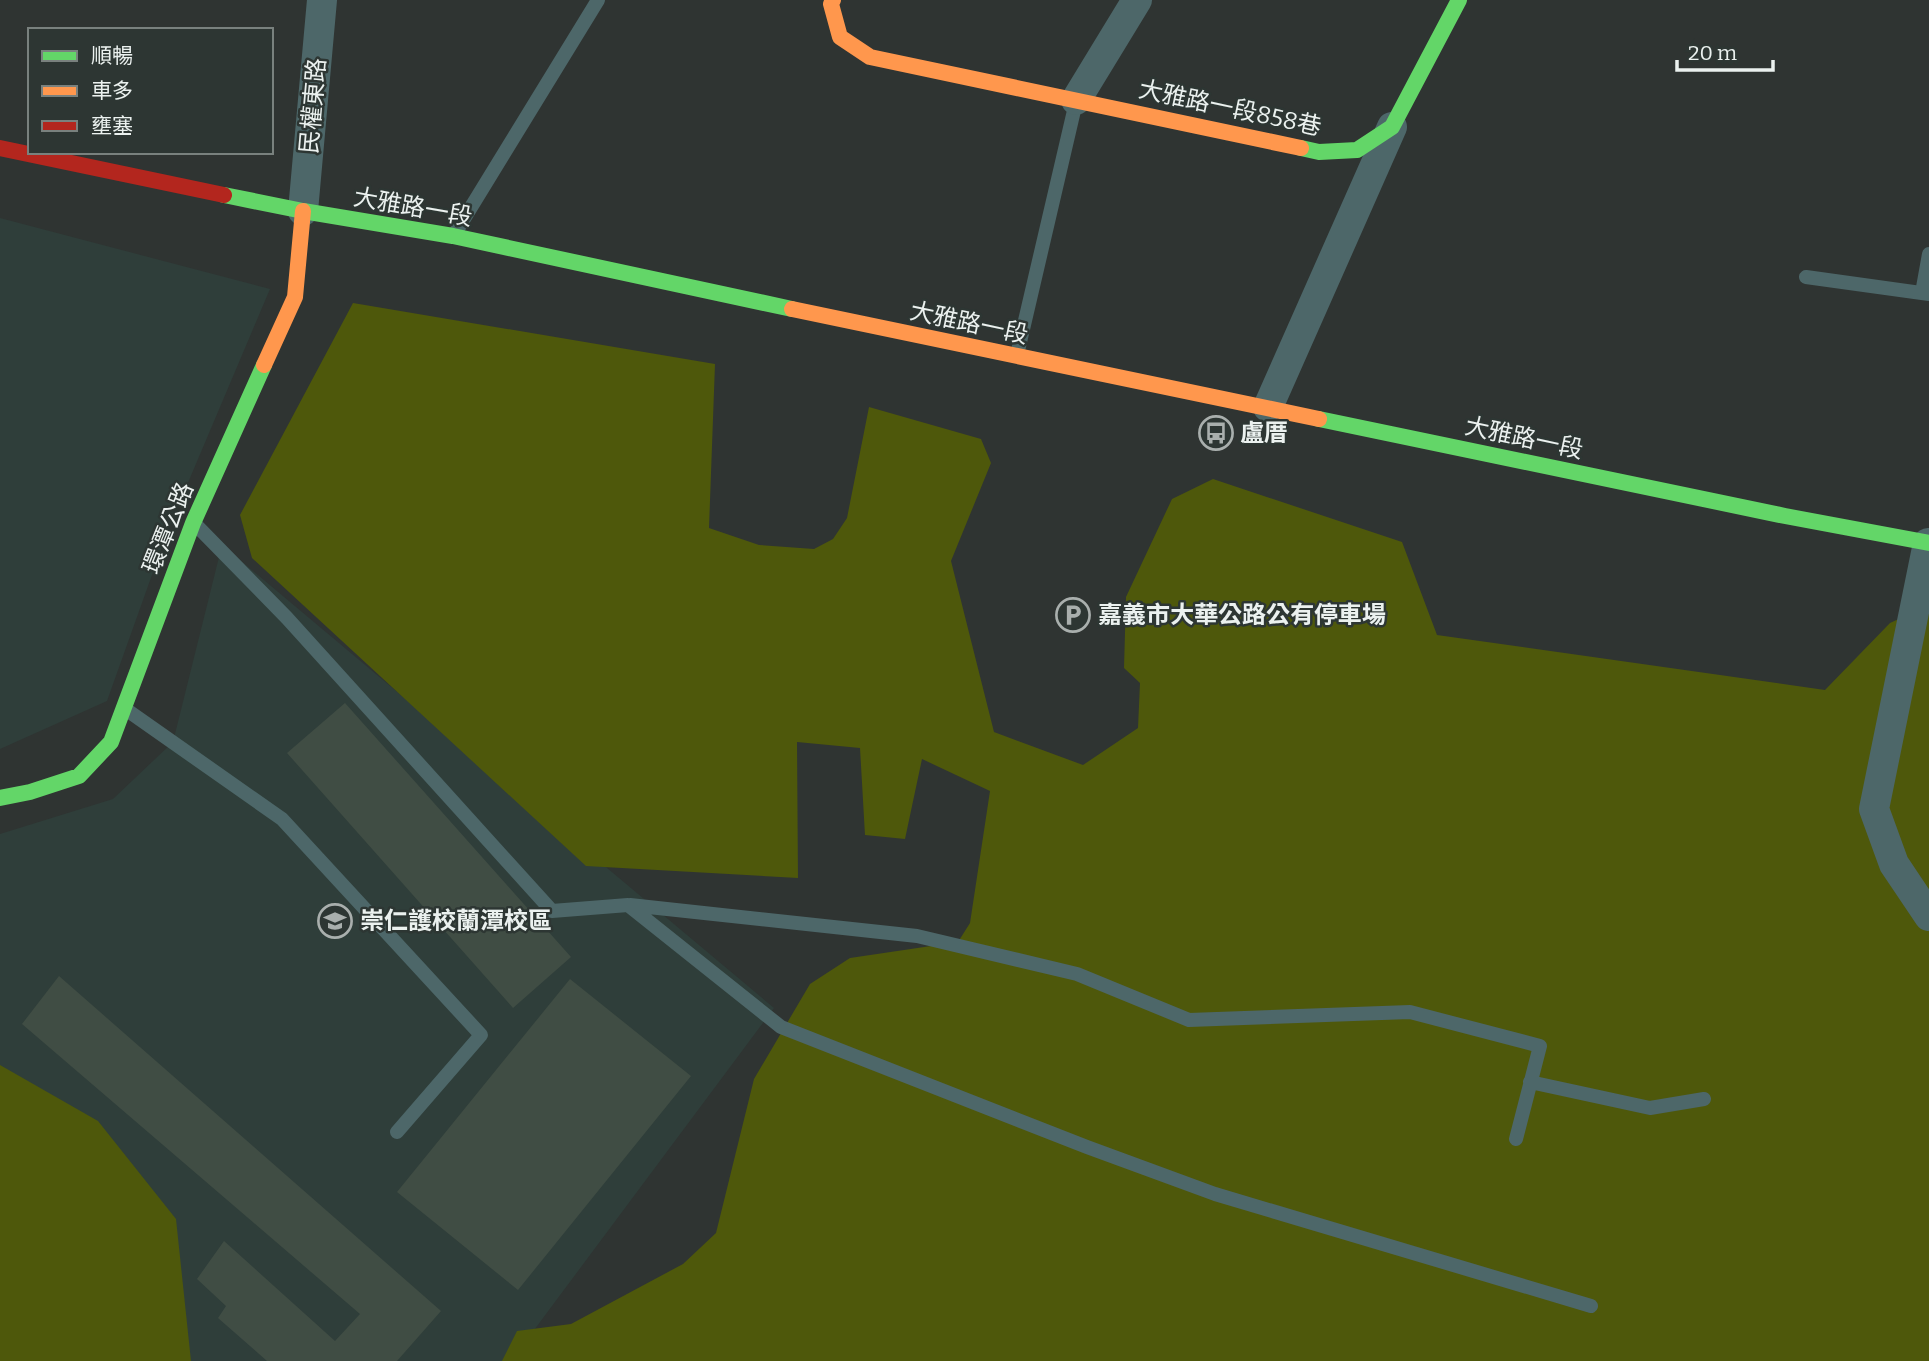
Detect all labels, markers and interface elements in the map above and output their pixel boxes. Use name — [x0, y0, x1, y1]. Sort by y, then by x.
legend — [28, 28, 273, 154]
scale bar — [1677, 28, 1773, 72]
text: 20 m — [1688, 40, 1737, 66]
text: 順暢 — [91, 43, 133, 69]
street label: 民權東路 — [295, 57, 331, 155]
street label: 大雅路一段858巷 — [1136, 75, 1324, 141]
text: 車多 — [91, 78, 133, 104]
text: 壅塞 — [91, 113, 133, 139]
street label: 大雅路一段 — [351, 183, 475, 231]
street label: 大雅路一段 — [907, 297, 1031, 349]
street label: 大雅路一段 — [1462, 412, 1586, 464]
bus stop icon: 盧厝 — [1197, 414, 1235, 452]
place label: 盧厝 — [1240, 419, 1288, 447]
street label: 環潭公路 — [137, 478, 199, 578]
parking icon: 嘉義市大華公路公有停車場 — [1054, 596, 1092, 634]
place label: 嘉義市大華公路公有停車場 — [1098, 601, 1386, 629]
school or university icon: 崇仁護校蘭潭校區 — [316, 902, 354, 940]
place label: 崇仁護校蘭潭校區 — [360, 907, 552, 935]

